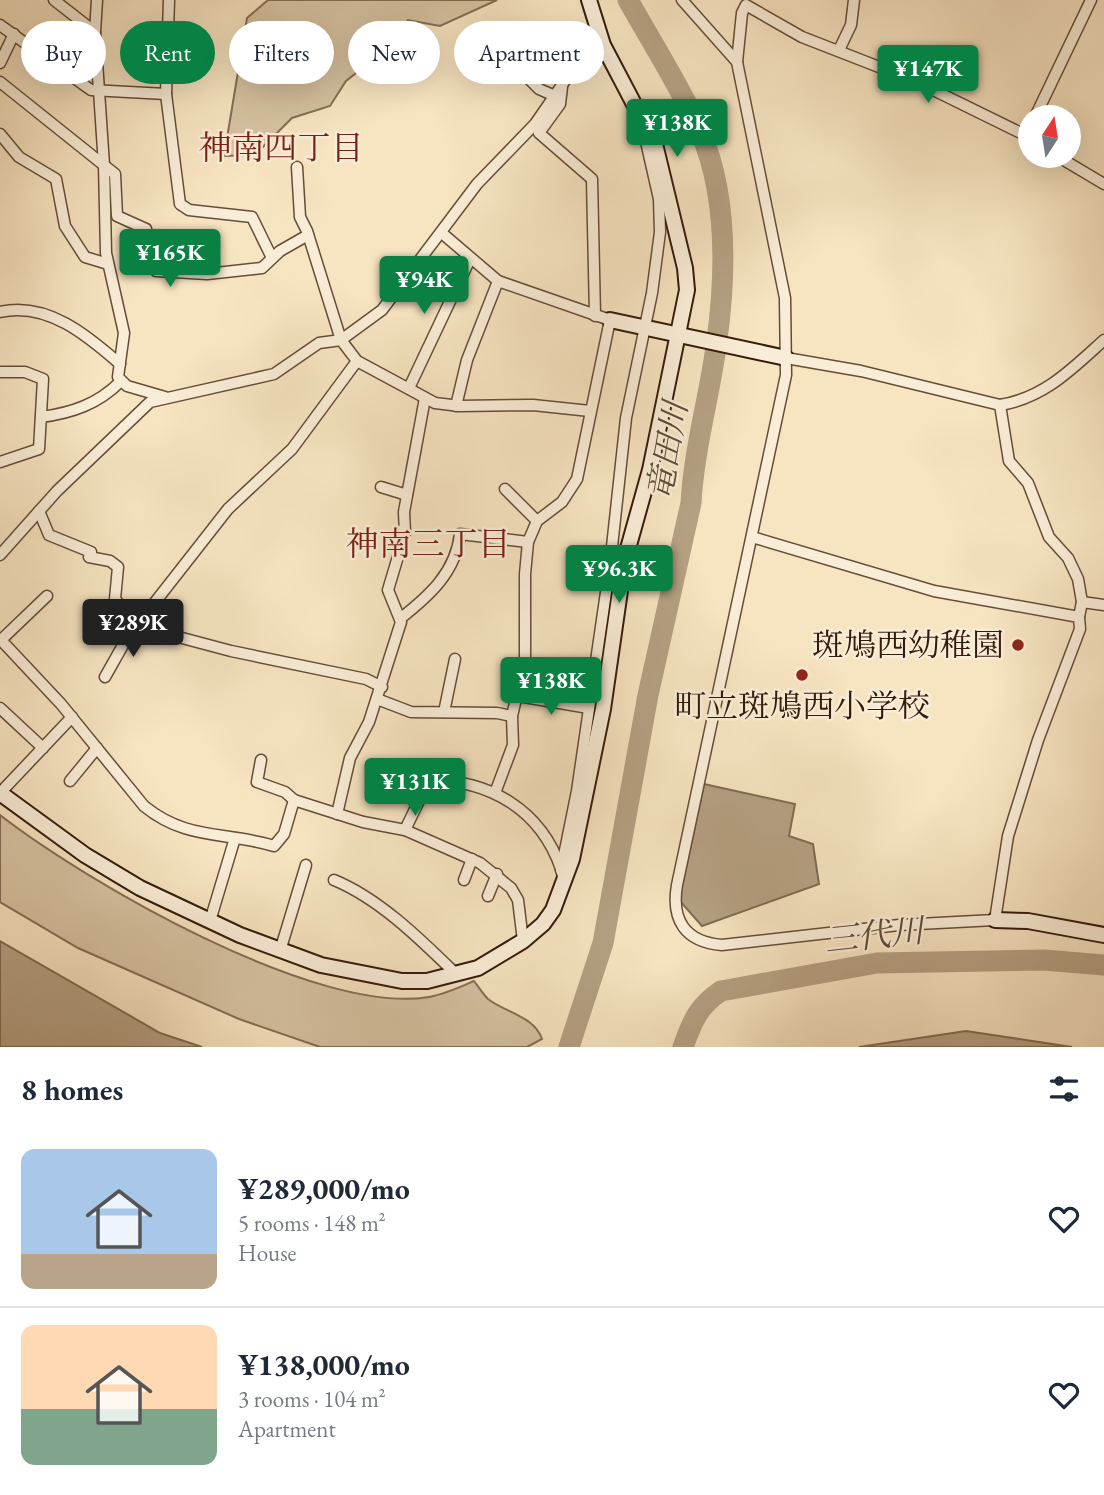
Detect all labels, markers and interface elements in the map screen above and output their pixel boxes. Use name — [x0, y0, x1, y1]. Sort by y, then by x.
chip: Buy — [21, 21, 106, 84]
chip: Rent — [120, 21, 215, 84]
chip: Filters — [229, 21, 334, 84]
chip: New — [348, 21, 440, 84]
chip: Apartment — [454, 21, 604, 84]
pin: ¥147K — [879, 46, 977, 105]
text: ¥147K — [893, 53, 963, 83]
pin: ¥138K — [628, 100, 726, 159]
north arrow — [1018, 105, 1082, 168]
map controls — [1018, 105, 1081, 168]
text: ¥138K — [642, 107, 712, 137]
district label: 神南四丁目 — [199, 126, 364, 169]
pin: ¥165K — [121, 230, 219, 289]
text: ¥165K — [135, 237, 205, 267]
pin: ¥94K — [383, 256, 465, 316]
text: ¥94K — [396, 264, 452, 294]
water label: 竜田川 — [637, 396, 697, 503]
district label: 神南三丁目 — [346, 522, 511, 565]
pin: ¥96.3K — [562, 546, 676, 605]
text: ¥96.3K — [582, 553, 656, 583]
pin: ¥289K — [84, 600, 182, 659]
text: ¥289K — [98, 607, 168, 637]
place label: 斑鳩西幼稚園 — [812, 624, 1004, 666]
marker: 斑鳩西幼稚園 — [1010, 637, 1026, 653]
pin: ¥138K — [502, 658, 600, 717]
text: ¥138K — [516, 665, 586, 695]
marker: 町立斑鳩西小学校 — [794, 667, 810, 683]
place label: 町立斑鳩西小学校 — [674, 685, 930, 727]
pin: ¥131K — [366, 758, 464, 818]
text: ¥131K — [380, 766, 450, 796]
water label: 三代川 — [823, 908, 928, 962]
text: 8 homes — [21, 1070, 123, 1109]
icon: filters — [1045, 1070, 1083, 1108]
text: ¥289,000/mo — [238, 1169, 410, 1208]
icon: home — [77, 1177, 161, 1261]
icon: heart — [1045, 1200, 1083, 1238]
text: 5 rooms · 148 m² — [238, 1208, 386, 1238]
text: House — [238, 1238, 297, 1268]
text: ¥138,000/mo — [238, 1345, 410, 1384]
icon: home — [77, 1353, 161, 1437]
icon: heart — [1045, 1376, 1083, 1414]
text: 3 rooms · 104 m² — [238, 1384, 386, 1414]
text: Apartment — [238, 1414, 336, 1444]

